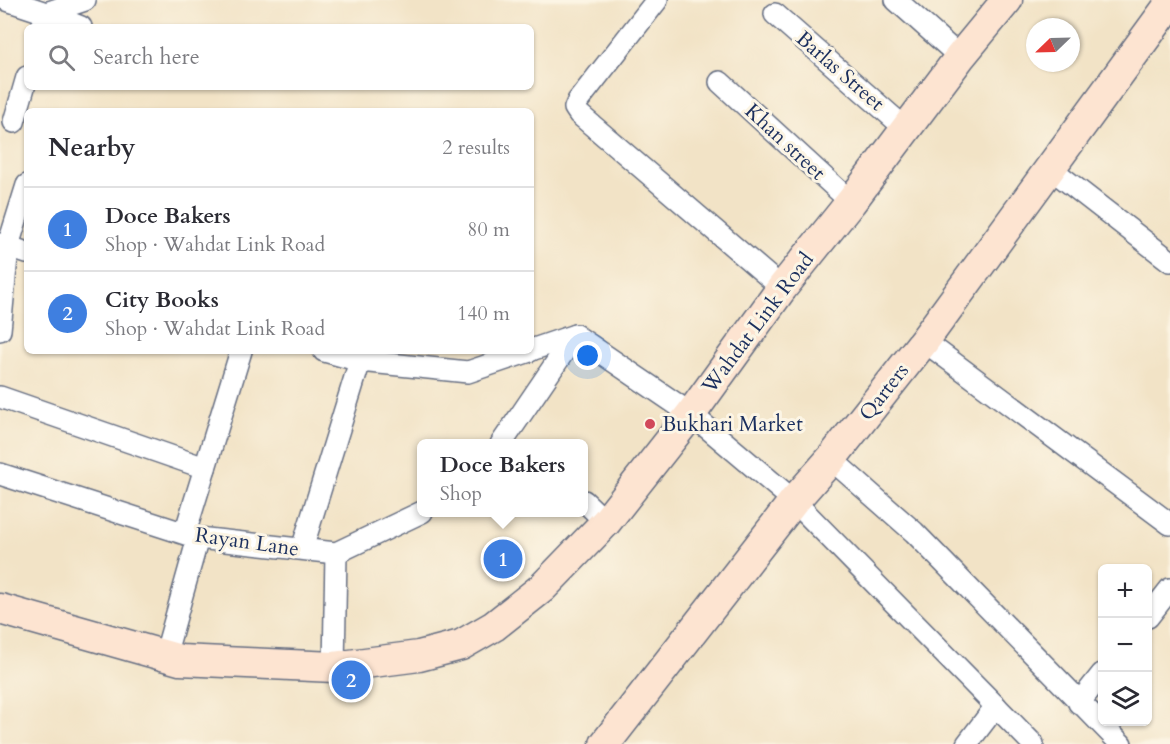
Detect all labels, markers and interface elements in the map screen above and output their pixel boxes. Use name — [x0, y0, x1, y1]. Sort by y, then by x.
north arrow — [1026, 18, 1080, 72]
search box — [24, 24, 534, 90]
street label: Barlas Street — [790, 24, 891, 118]
icon: search — [45, 41, 78, 74]
text: Search here — [93, 42, 200, 72]
street label: Khan street — [738, 97, 832, 187]
text: Nearby — [48, 130, 136, 165]
text: 2 results — [442, 134, 510, 161]
text: Doce Bakers — [105, 201, 231, 231]
text: 1 — [62, 216, 73, 243]
text: 80 m — [467, 216, 510, 243]
text: Shop · Wahdat Link Road — [105, 231, 325, 258]
street label: Wahdat Link Road — [695, 246, 821, 400]
text: City Books — [105, 285, 219, 315]
text: 2 — [62, 300, 73, 327]
text: 140 m — [457, 300, 510, 327]
text: Shop · Wahdat Link Road — [105, 315, 325, 342]
your location — [573, 341, 602, 370]
street label: Qarters — [852, 357, 916, 427]
place label: Bukhari Market — [662, 410, 803, 439]
marker: Bukhari Market — [643, 417, 657, 431]
popup — [417, 439, 588, 517]
text: Doce Bakers — [440, 450, 565, 480]
text: Shop — [440, 480, 482, 507]
street label: Rayan Lane — [193, 520, 301, 564]
pin: 1 — [484, 536, 522, 582]
map controls — [1098, 564, 1152, 726]
button: + — [1098, 564, 1152, 618]
button: − — [1098, 618, 1152, 672]
pin: 2 — [332, 658, 370, 702]
button: layers — [1098, 672, 1152, 726]

